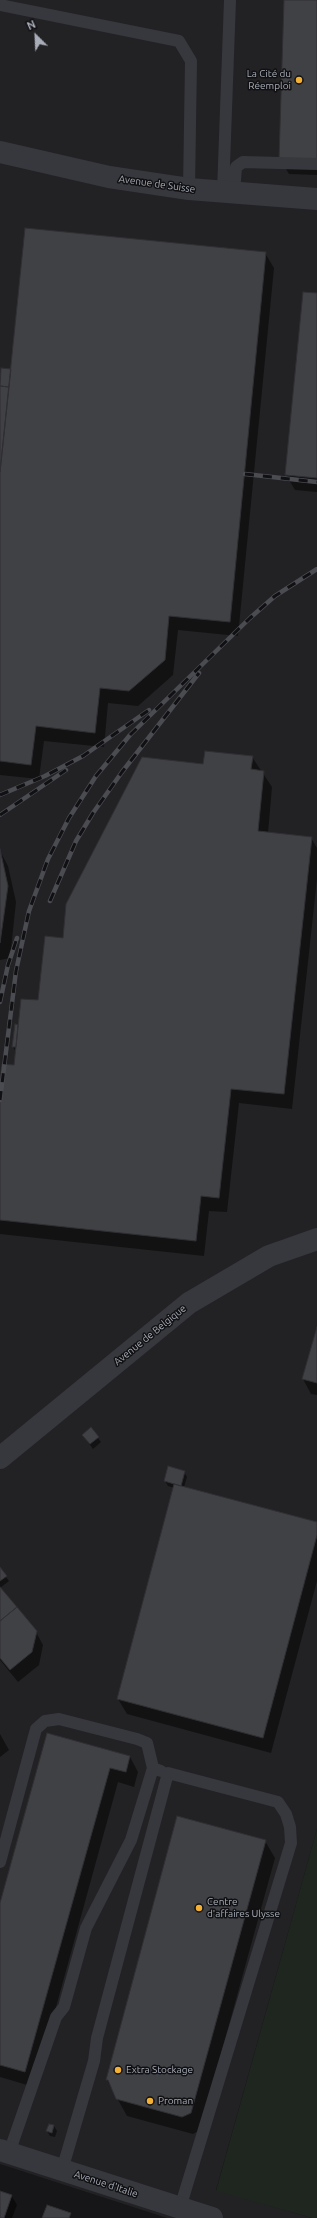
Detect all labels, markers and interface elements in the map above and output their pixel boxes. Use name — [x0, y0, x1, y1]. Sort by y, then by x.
north arrow — [16, 16, 56, 56]
text: N — [25, 18, 37, 32]
place label: La Cité du Réemploi — [247, 68, 291, 92]
marker: La Cité du Réemploi — [294, 75, 304, 85]
street label: Avenue de Suisse — [118, 173, 196, 195]
street label: Avenue de Belgique — [111, 1302, 189, 1368]
place label: Centre d'affaires Ulysse — [207, 1896, 280, 1920]
marker: Centre d'affaires Ulysse — [194, 1903, 204, 1913]
place label: Extra Stockage — [126, 2064, 193, 2076]
marker: Extra Stockage — [113, 2065, 123, 2075]
place label: Proman — [158, 2095, 193, 2107]
marker: Proman — [145, 2096, 155, 2106]
street label: Avenue d'Italie — [73, 2168, 139, 2200]

